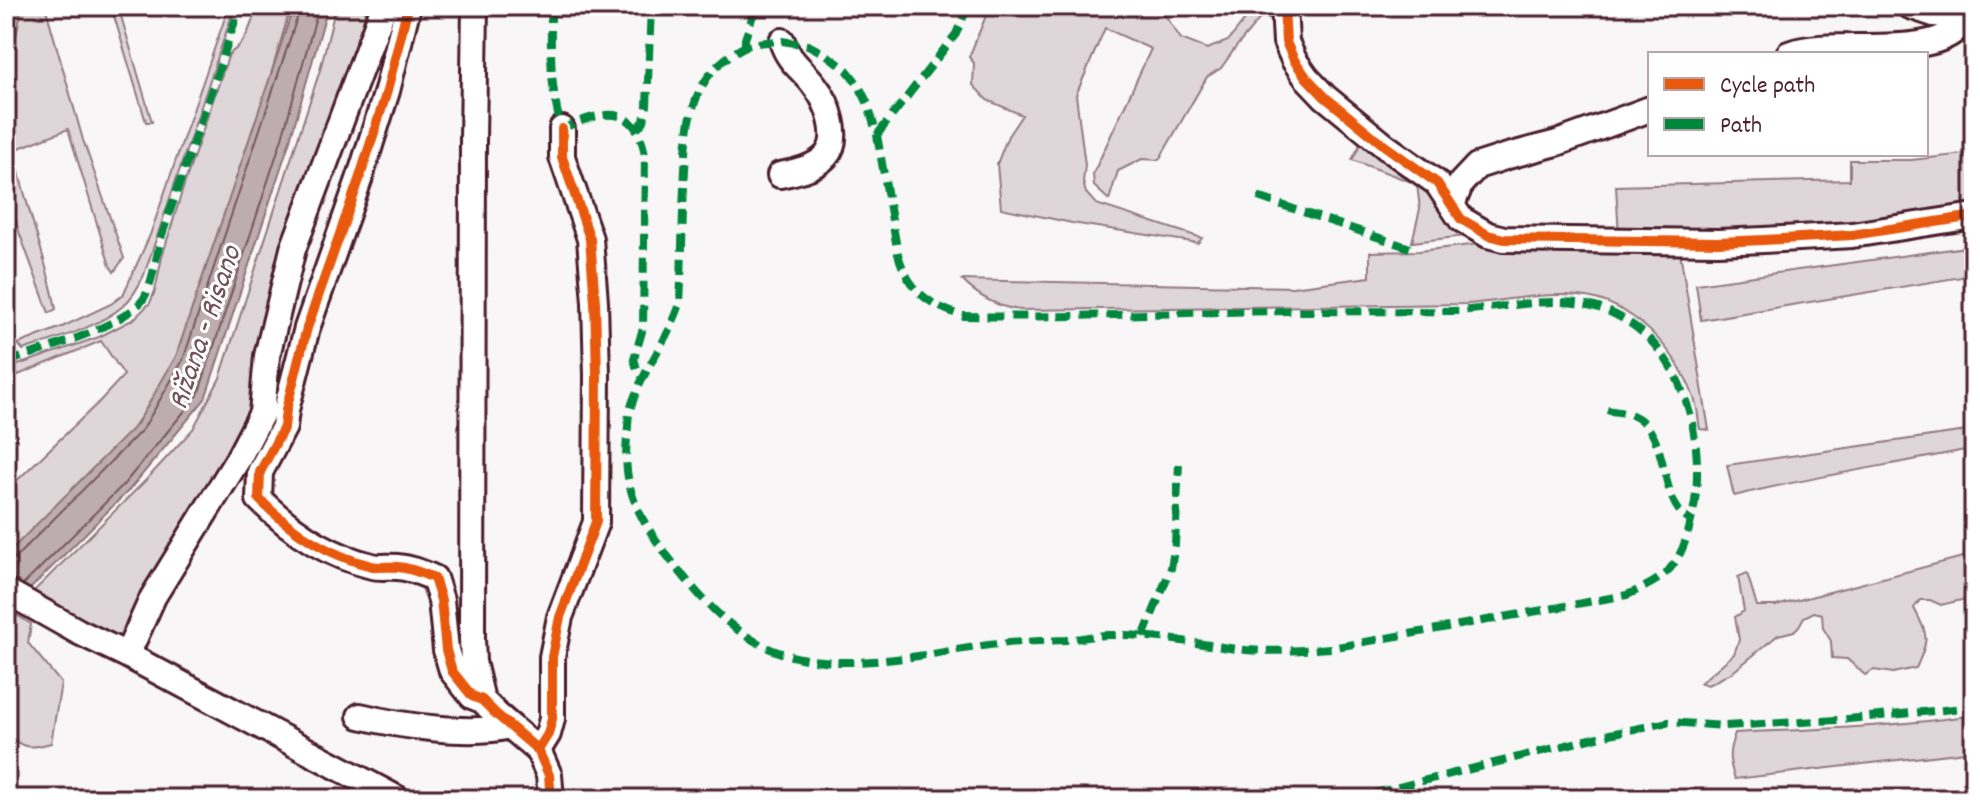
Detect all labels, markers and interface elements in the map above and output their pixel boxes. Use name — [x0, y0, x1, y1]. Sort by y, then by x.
legend — [1648, 52, 1928, 156]
text: Cycle path — [1720, 70, 1815, 104]
text: Path — [1720, 110, 1762, 144]
water label: Rižana - Risano — [159, 239, 256, 416]

